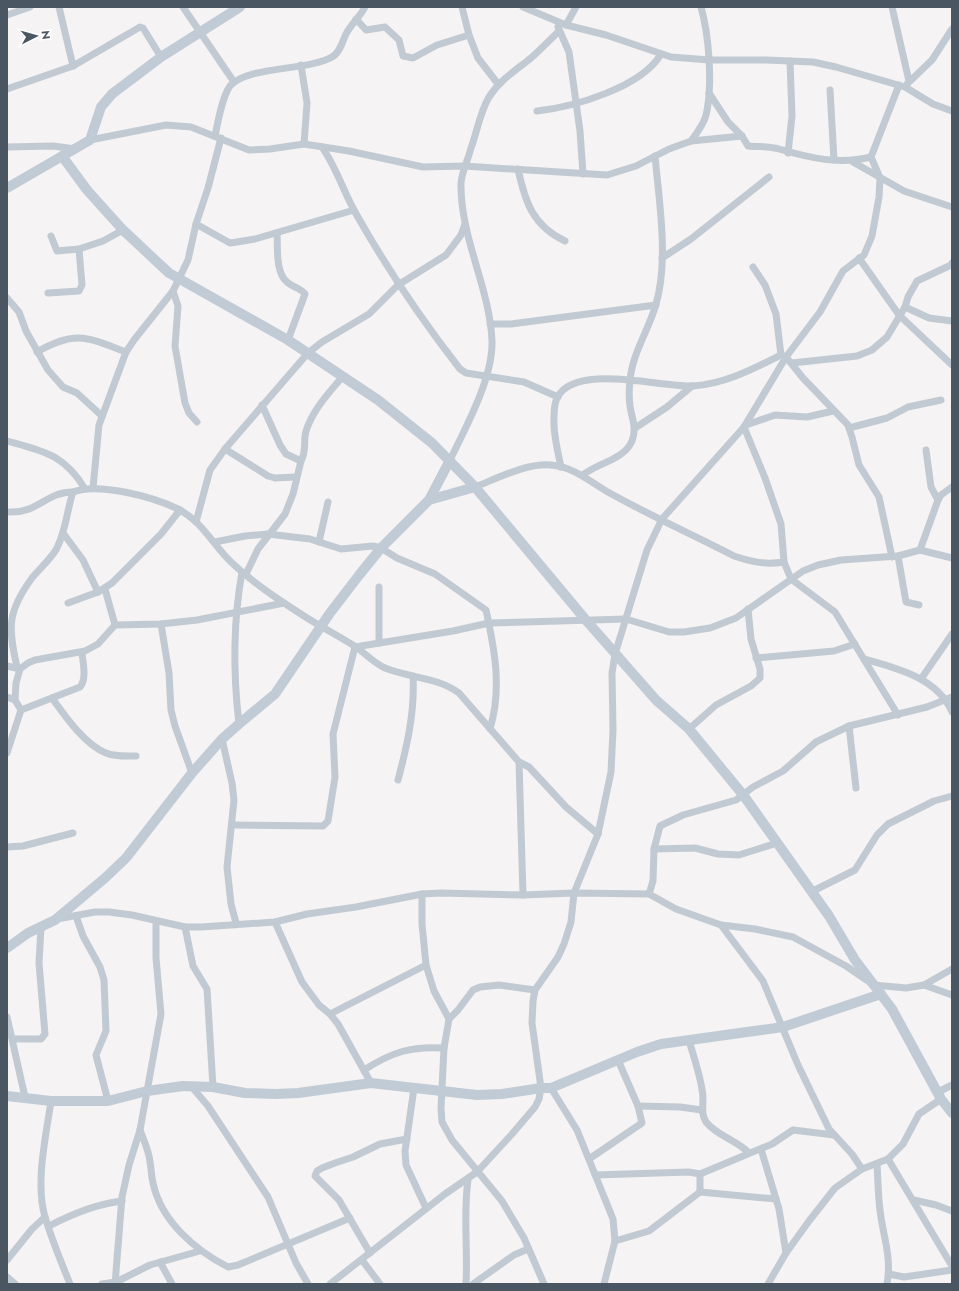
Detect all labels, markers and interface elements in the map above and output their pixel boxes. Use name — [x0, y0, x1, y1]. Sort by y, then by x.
north arrow — [16, 16, 56, 56]
text: N — [38, 30, 54, 40]

